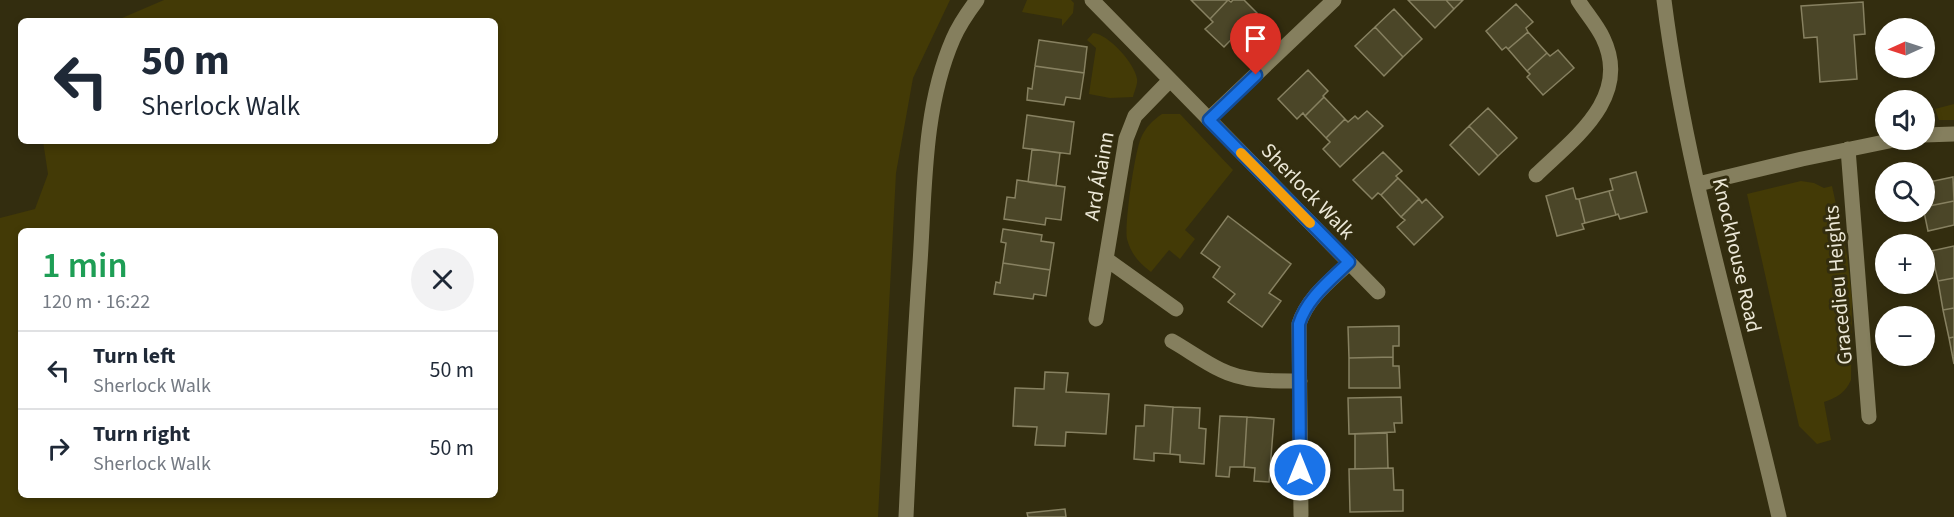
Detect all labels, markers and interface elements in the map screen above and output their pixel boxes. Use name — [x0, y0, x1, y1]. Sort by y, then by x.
pin — [1230, 13, 1281, 75]
north arrow — [1875, 18, 1935, 78]
map controls — [1875, 18, 1935, 366]
icon: arrive — [1239, 22, 1272, 55]
text: 50 m — [141, 31, 230, 91]
icon: left — [42, 42, 120, 120]
text: Sherlock Walk — [141, 87, 300, 126]
button: sound — [1875, 90, 1935, 150]
street label: Ard Álainn — [1076, 129, 1122, 223]
street label: Sherlock Walk — [1254, 136, 1362, 246]
button: search — [1875, 162, 1935, 222]
street label: Knockhouse Road — [1705, 175, 1769, 335]
street label: Gracedieu Heights — [1816, 204, 1860, 366]
button: + — [1875, 234, 1935, 294]
text: 1 min — [42, 240, 128, 291]
button: close — [411, 248, 474, 311]
text: 120 m · 16:22 — [42, 288, 150, 316]
button: − — [1875, 306, 1935, 366]
text: Turn left — [93, 340, 175, 372]
icon: left — [42, 354, 75, 387]
text: 50 m — [429, 354, 474, 386]
text: Sherlock Walk — [93, 372, 211, 400]
text: Turn right — [93, 418, 190, 450]
icon: right — [42, 432, 75, 465]
text: 50 m — [429, 432, 474, 464]
position arrow — [1268, 438, 1332, 502]
text: Sherlock Walk — [93, 450, 211, 478]

